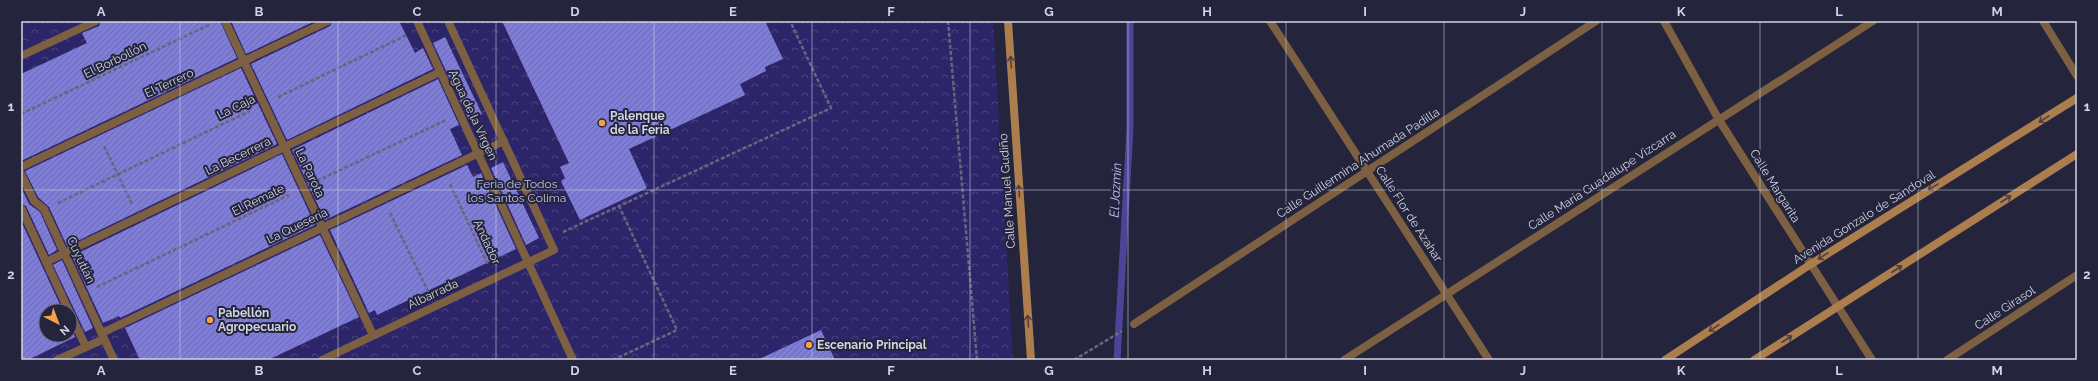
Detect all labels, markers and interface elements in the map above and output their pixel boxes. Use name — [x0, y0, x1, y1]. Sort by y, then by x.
text: A — [97, 4, 106, 19]
text: B — [255, 4, 264, 19]
text: C — [413, 4, 422, 19]
text: D — [570, 4, 580, 19]
text: E — [729, 4, 737, 19]
text: F — [887, 4, 895, 19]
text: G — [1044, 4, 1054, 19]
text: H — [1202, 4, 1212, 19]
text: I — [1363, 4, 1367, 19]
text: J — [1520, 4, 1526, 19]
text: K — [1677, 4, 1686, 19]
text: L — [1835, 4, 1843, 19]
text: M — [1991, 4, 2003, 19]
street label: El Borbollón — [81, 39, 149, 81]
one-way arrow — [1007, 56, 1015, 69]
street label: El Terrero — [142, 66, 196, 100]
street label: Agua de la Virgen — [446, 67, 500, 163]
street label: La Caja — [215, 92, 257, 122]
text: 1 — [8, 99, 15, 114]
text: 1 — [2084, 99, 2091, 114]
street label: Calle Guillermina Ahumada Padilla — [1274, 105, 1442, 221]
place label: Palenque de la Feria — [610, 109, 670, 137]
one-way arrow — [2039, 115, 2050, 123]
marker: Palenque de la Feria — [597, 118, 607, 128]
street label: Calle María Guadalupe Vizcarra — [1526, 127, 1678, 233]
street label: Calle Manuel Gudiño — [996, 133, 1018, 249]
street label: La Becerrera — [203, 134, 273, 178]
street label: La Parota — [293, 146, 327, 200]
street label: Calle Margarita — [1747, 147, 1803, 225]
water label: El Jazmín — [1107, 162, 1124, 218]
street label: Calle Flor de Azahar — [1373, 163, 1446, 265]
street label: Avenida Gonzalo de Sandoval — [1790, 167, 1938, 267]
park label: Feria de Todos los Santos Colima — [468, 177, 566, 205]
street label: El Remate — [230, 181, 286, 219]
one-way arrow — [1927, 184, 1939, 192]
one-way arrow — [1016, 185, 1023, 198]
one-way arrow — [2000, 195, 2011, 203]
street label: La Quesería — [264, 205, 330, 247]
street label: Andador — [471, 217, 504, 267]
street label: Cuyutlán — [64, 234, 98, 286]
one-way arrow — [1818, 252, 1829, 260]
one-way arrow — [1891, 265, 1902, 273]
text: 2 — [7, 267, 15, 282]
text: 2 — [2083, 267, 2091, 282]
street label: Albarrada — [405, 276, 461, 312]
street label: Calle Girasol — [1972, 283, 2039, 333]
north arrow — [38, 303, 78, 343]
place label: Pabellón Agropecuario — [218, 306, 296, 334]
marker: Pabellón Agropecuario — [205, 315, 215, 325]
one-way arrow — [1024, 315, 1032, 328]
text: N — [57, 322, 72, 338]
one-way arrow — [1709, 323, 1720, 332]
one-way arrow — [1781, 335, 1792, 343]
place label: Escenario Principal — [817, 338, 927, 352]
marker: Escenario Principal — [804, 340, 814, 350]
text: A — [97, 363, 106, 378]
text: B — [255, 363, 264, 378]
text: C — [413, 363, 422, 378]
text: D — [570, 363, 580, 378]
text: E — [729, 363, 737, 378]
text: F — [887, 363, 895, 378]
text: G — [1044, 363, 1054, 378]
text: H — [1202, 363, 1212, 378]
text: I — [1363, 363, 1367, 378]
text: J — [1520, 363, 1526, 378]
text: K — [1677, 363, 1686, 378]
text: L — [1835, 363, 1843, 378]
text: M — [1991, 363, 2003, 378]

